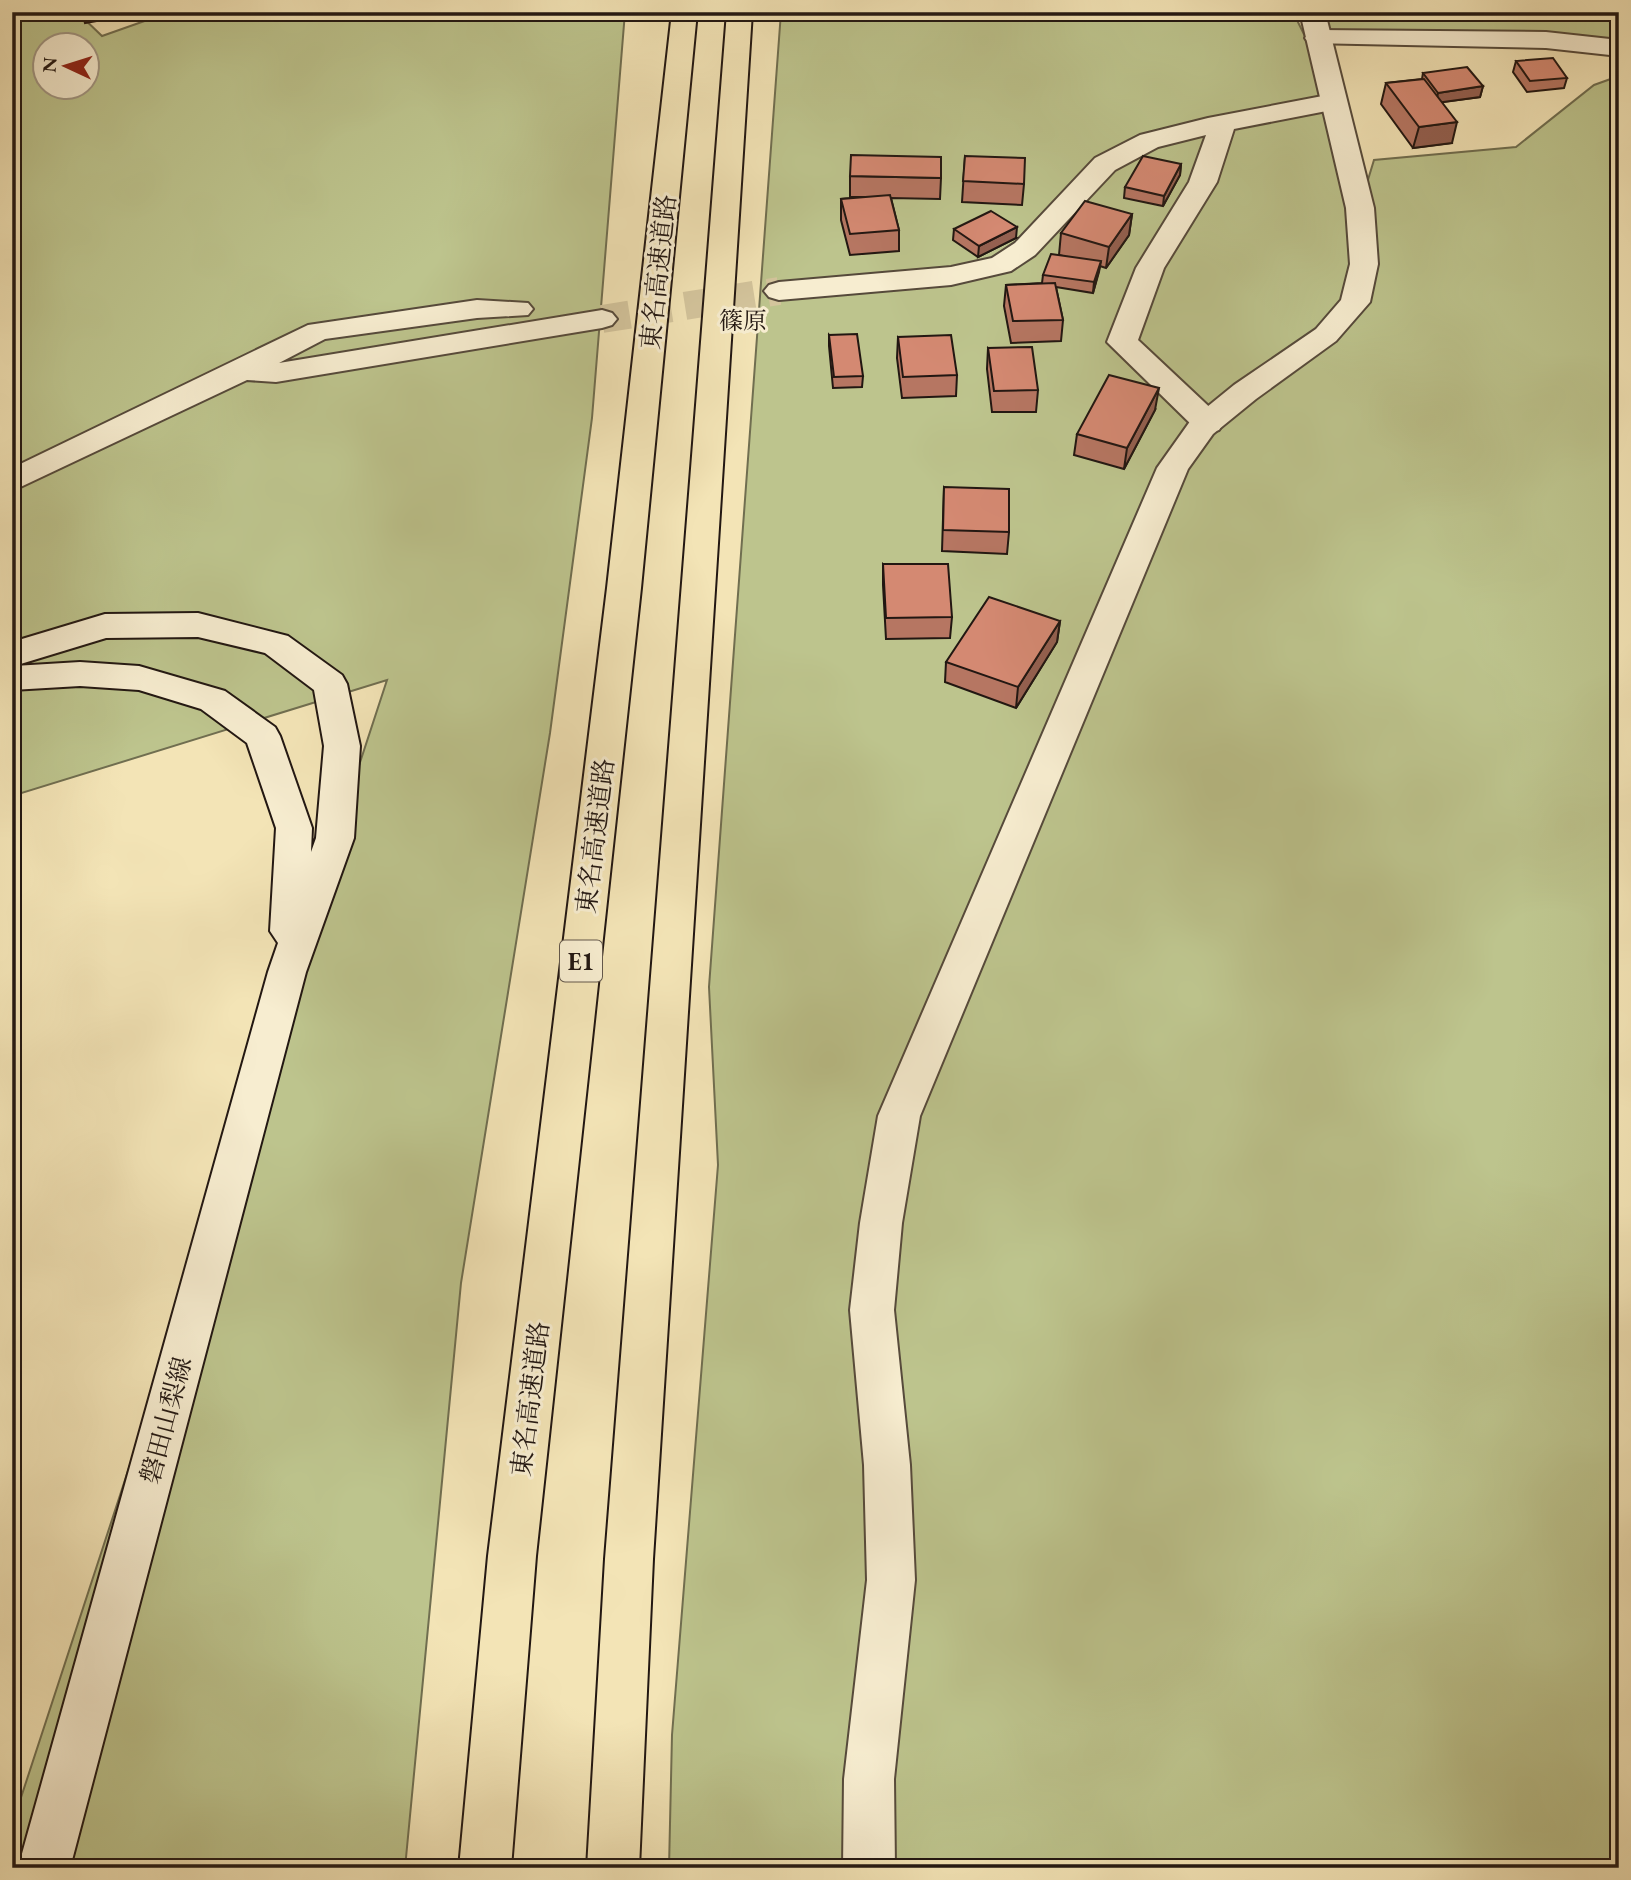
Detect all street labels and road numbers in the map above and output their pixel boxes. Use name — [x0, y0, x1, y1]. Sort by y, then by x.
street label: 東名高速道路 — [633, 193, 683, 351]
street label: 東名高速道路 — [569, 757, 621, 915]
road number: E1 — [560, 940, 602, 981]
street label: 東名高速道路 — [504, 1320, 556, 1478]
street label: 磐田山梨線 — [133, 1353, 199, 1487]

